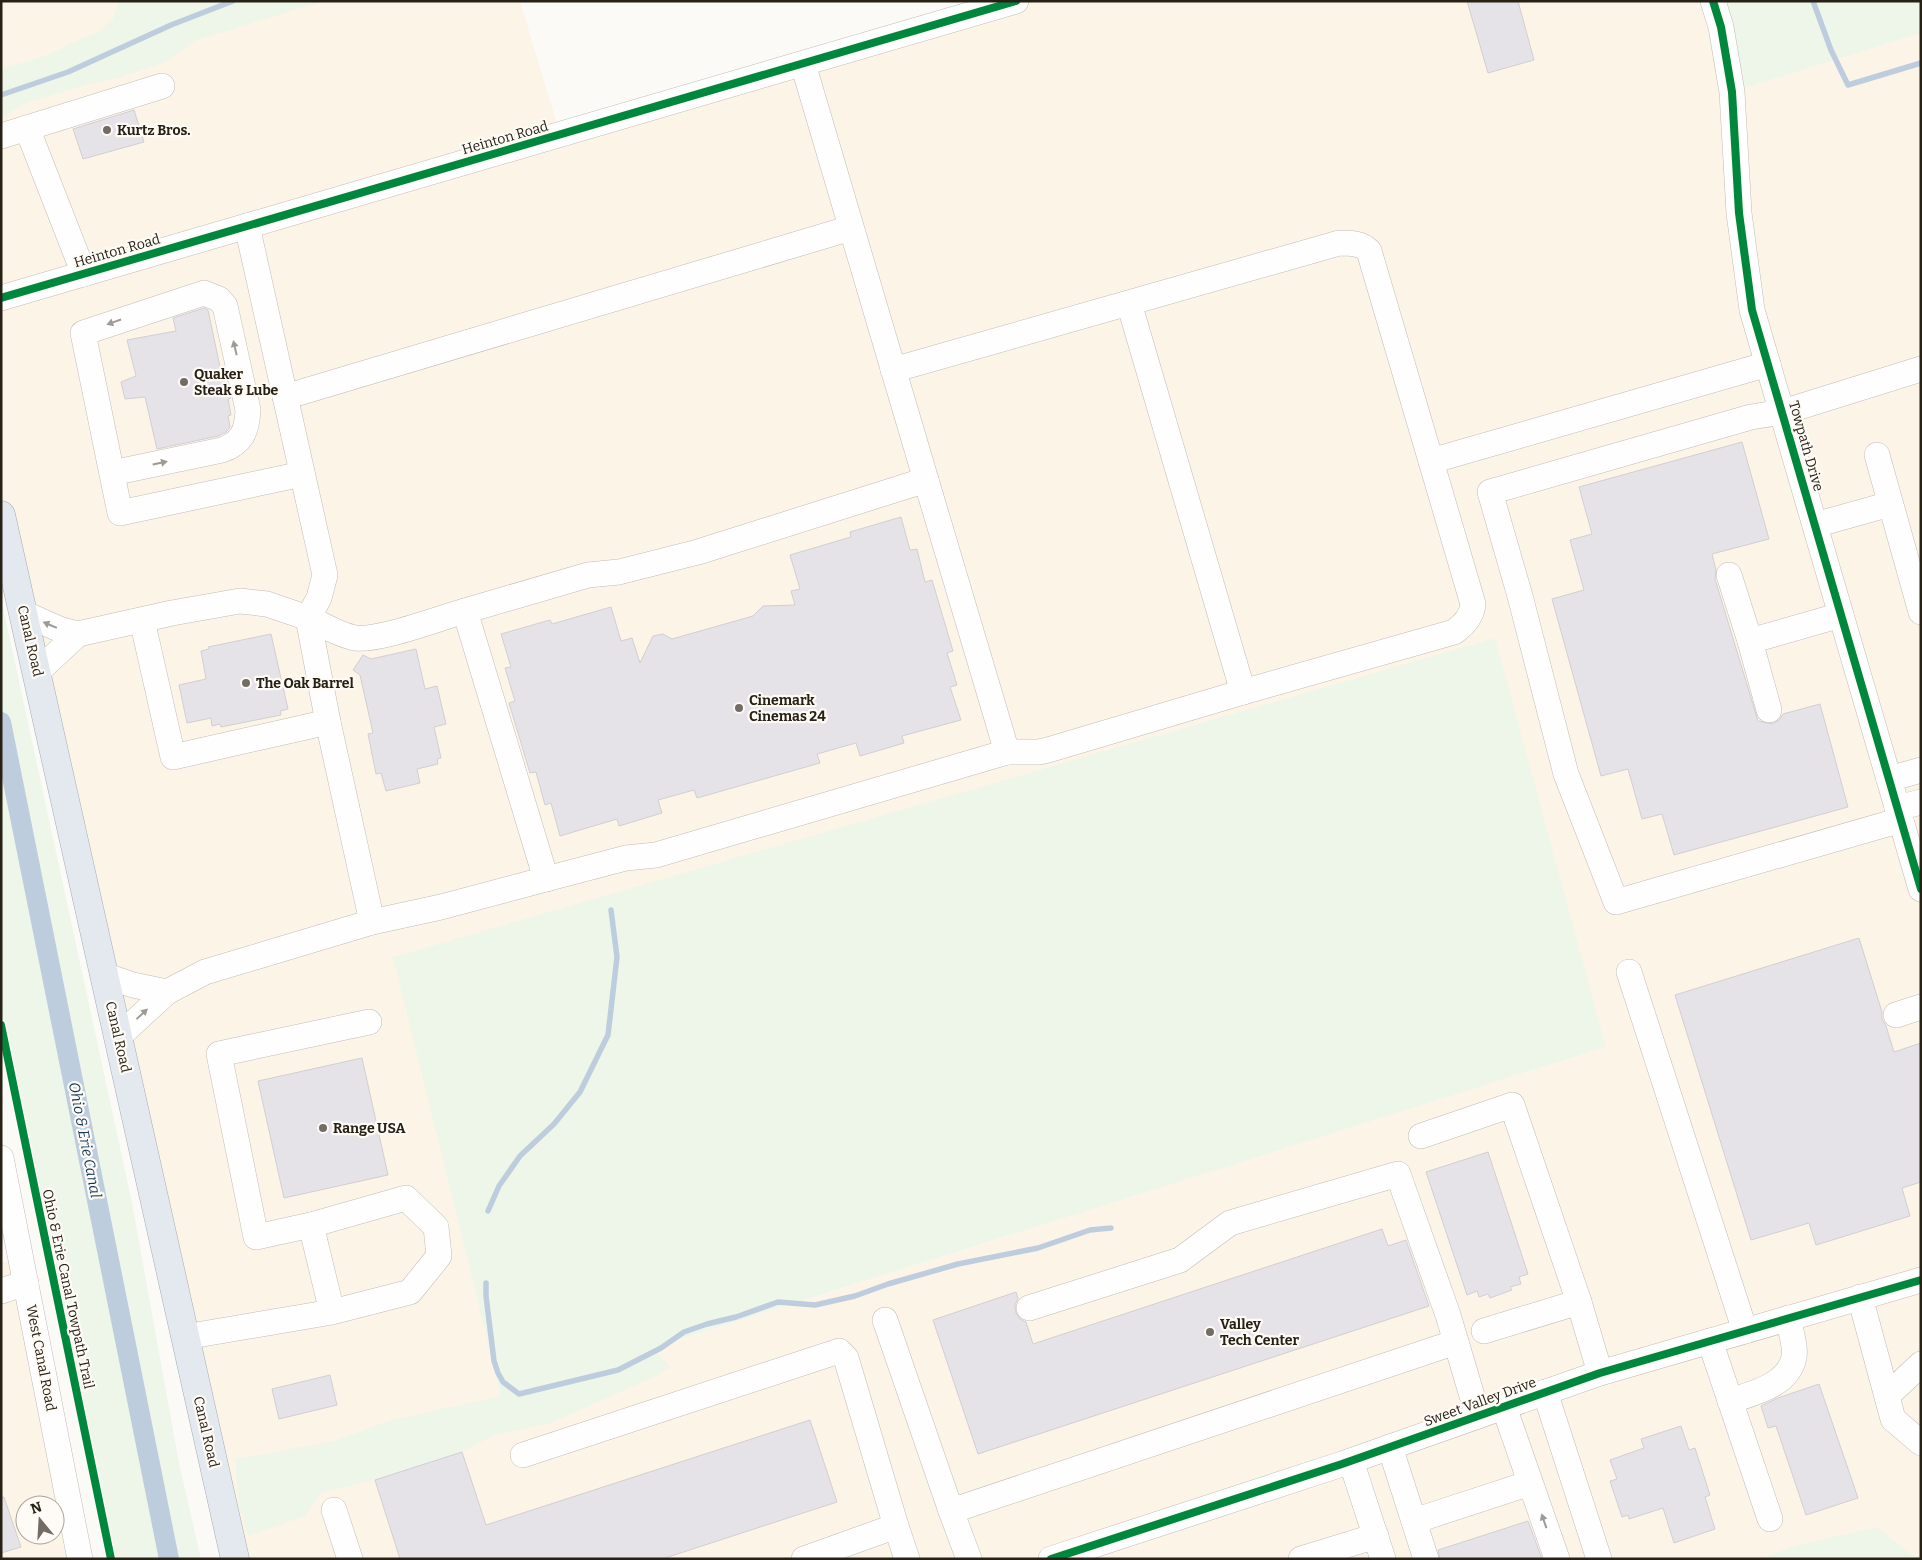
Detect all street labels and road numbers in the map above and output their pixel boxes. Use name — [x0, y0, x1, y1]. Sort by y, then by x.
street label: Heinton Road — [460, 118, 550, 158]
street label: Heinton Road — [72, 231, 162, 271]
street label: Towpath Drive — [1785, 399, 1827, 493]
street label: Canal Road — [14, 604, 46, 678]
street label: Canal Road — [102, 1000, 134, 1074]
street label: Ohio & Erie Canal Towpath Trail — [39, 1188, 97, 1390]
street label: West Canal Road — [22, 1303, 60, 1413]
street label: Sweet Valley Drive — [1422, 1374, 1538, 1430]
street label: Canal Road — [190, 1395, 222, 1469]

